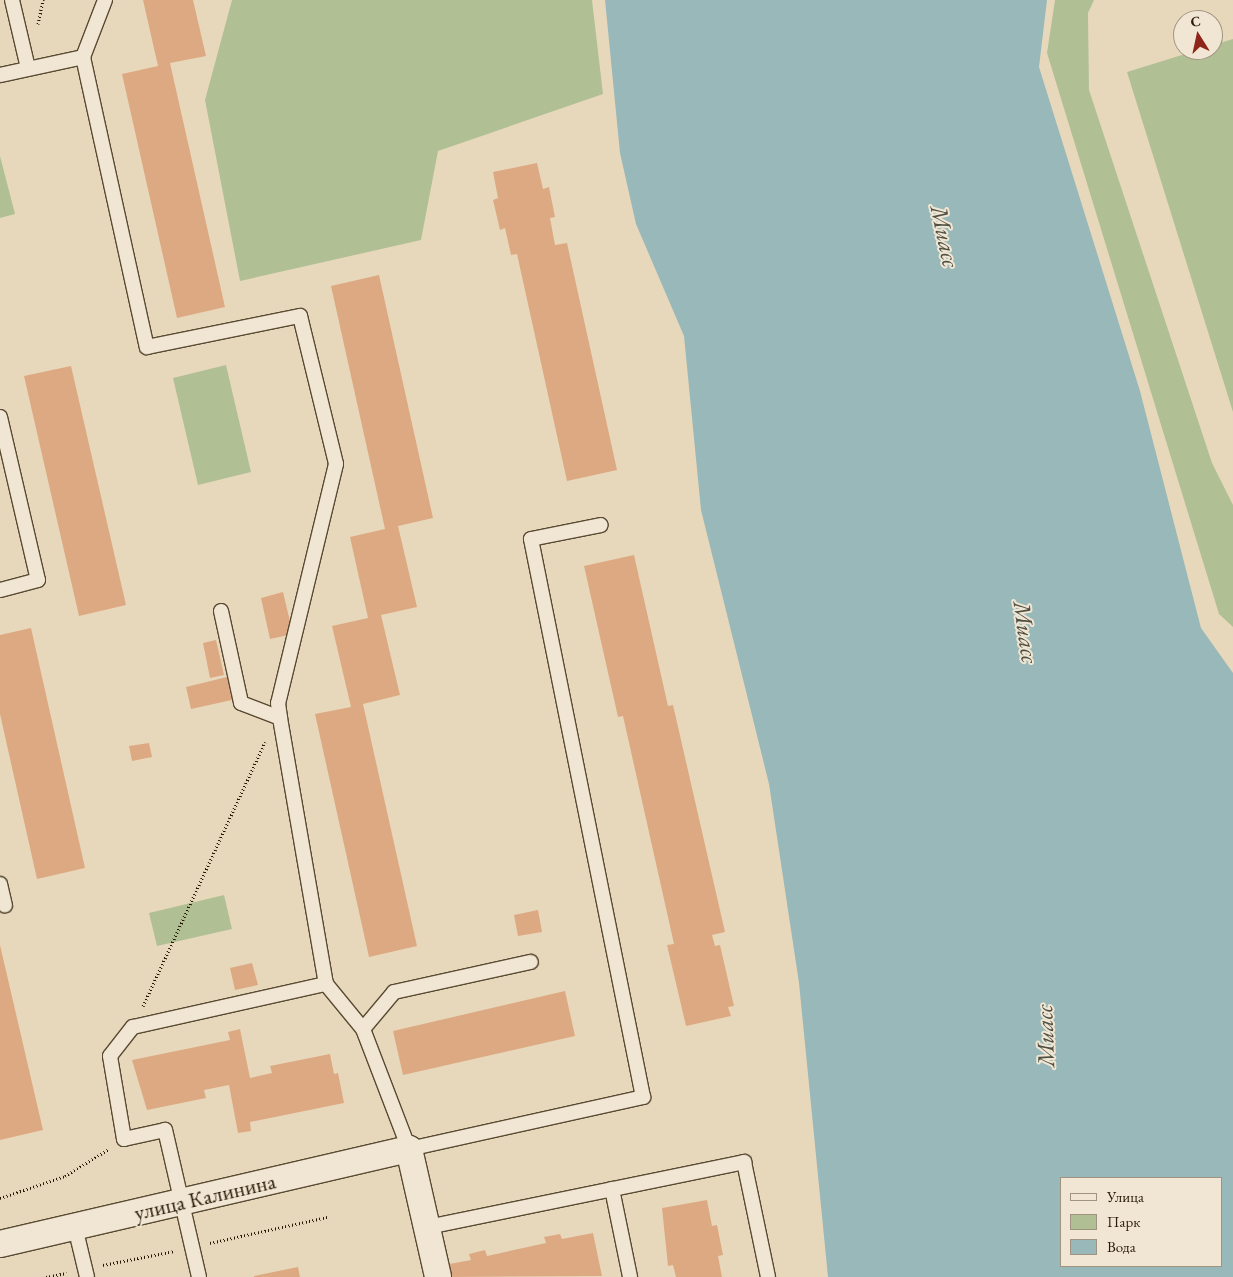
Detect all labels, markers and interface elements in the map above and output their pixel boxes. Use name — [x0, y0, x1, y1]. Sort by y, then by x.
north arrow — [1173, 10, 1223, 60]
text: С — [1189, 11, 1202, 31]
water label: Миасс — [924, 202, 966, 270]
water label: Миасс — [1007, 599, 1045, 665]
water label: Миасс — [1030, 1004, 1060, 1068]
street label: улица Калинина — [132, 1168, 278, 1226]
legend — [1060, 1177, 1223, 1267]
text: Улица — [1107, 1187, 1144, 1206]
text: Парк — [1107, 1212, 1140, 1231]
text: Вода — [1107, 1237, 1136, 1256]

